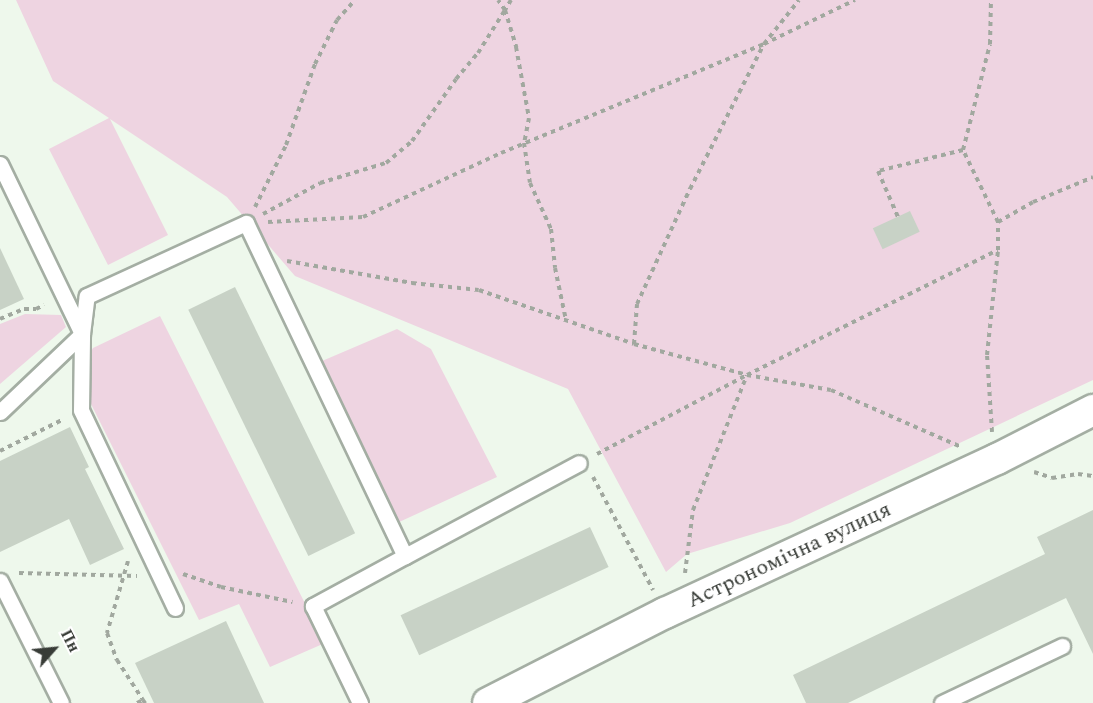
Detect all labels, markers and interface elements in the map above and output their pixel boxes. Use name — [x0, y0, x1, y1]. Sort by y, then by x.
street label: Астрономічна вулиця — [683, 496, 895, 614]
north arrow — [24, 619, 84, 679]
text: Пн — [54, 625, 86, 657]

